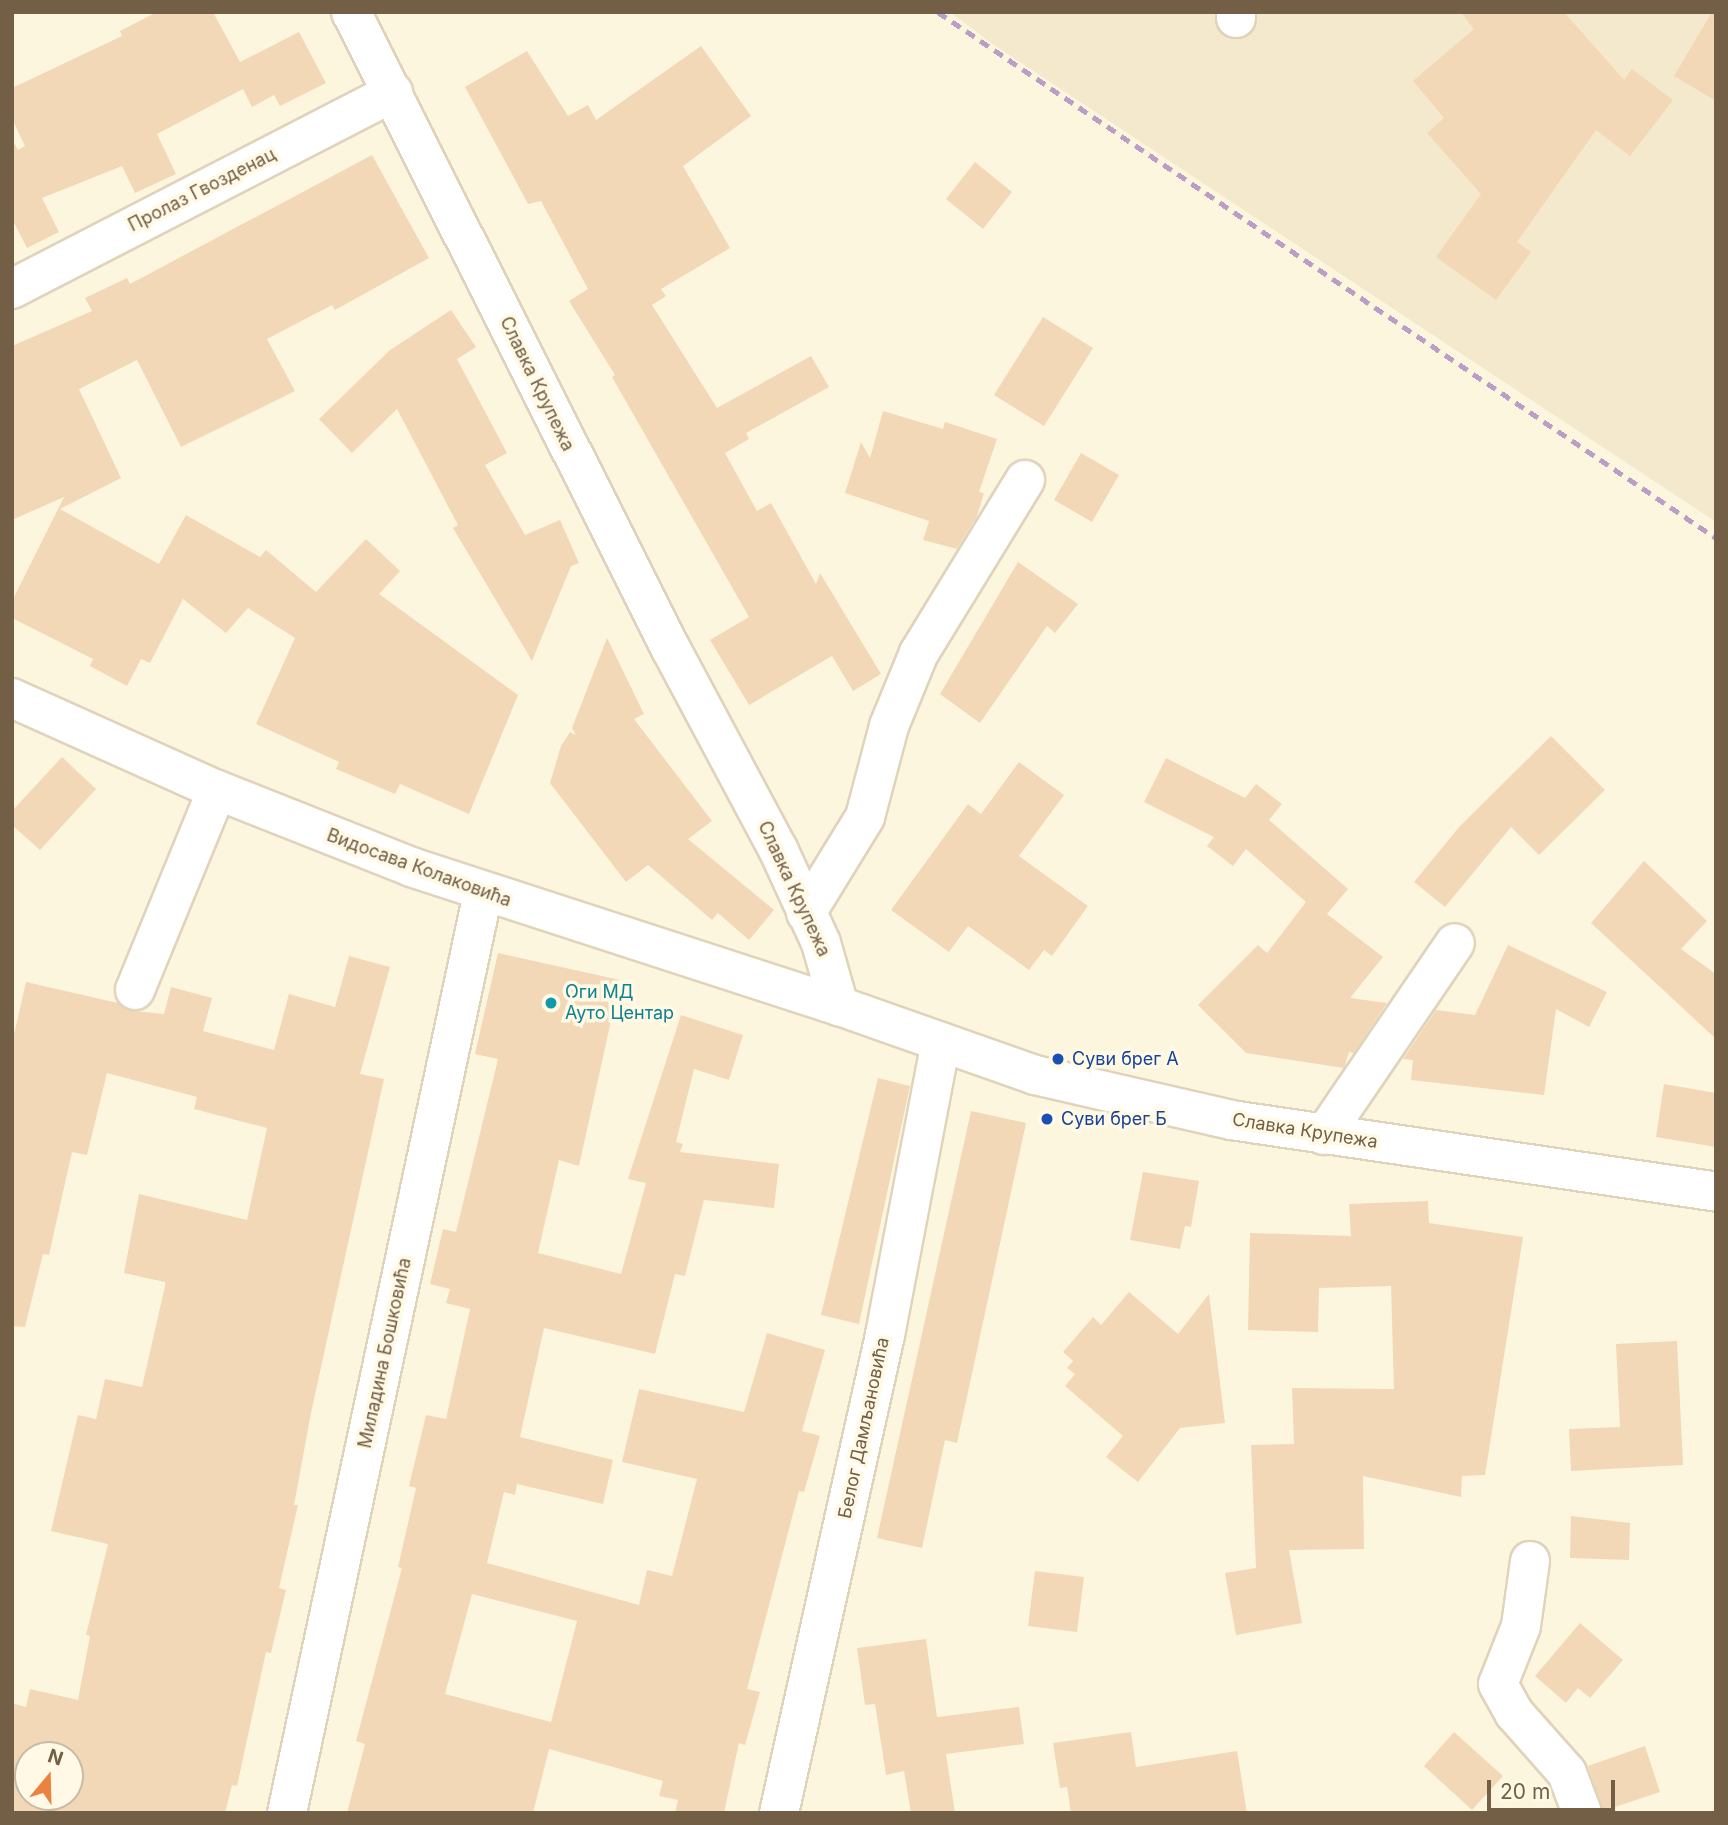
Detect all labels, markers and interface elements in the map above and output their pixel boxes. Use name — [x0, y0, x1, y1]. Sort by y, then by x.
street label: Пролаз Гвозденац — [125, 144, 279, 236]
street label: Славка Крупежа — [495, 313, 579, 455]
street label: Славка Крупежа — [753, 818, 835, 960]
street label: Видосава Колаковића — [324, 825, 514, 911]
place label: Оги МД Ауто Центар — [565, 982, 674, 1024]
marker: Оги МД Ауто Центар — [543, 995, 559, 1011]
place label: Суви брег А — [1072, 1048, 1179, 1070]
marker: Суви брег А — [1050, 1051, 1066, 1067]
place label: Суви брег Б — [1061, 1108, 1167, 1130]
street label: Славка Крупежа — [1231, 1109, 1379, 1153]
marker: Суви брег Б — [1039, 1111, 1055, 1127]
street label: Миладина Бошковића — [354, 1256, 416, 1450]
street label: Белог Дамљановића — [834, 1335, 894, 1521]
north arrow — [14, 1741, 84, 1811]
text: N — [45, 1744, 66, 1771]
scale bar — [1490, 1766, 1618, 1810]
text: 20 m — [1500, 1779, 1550, 1804]

